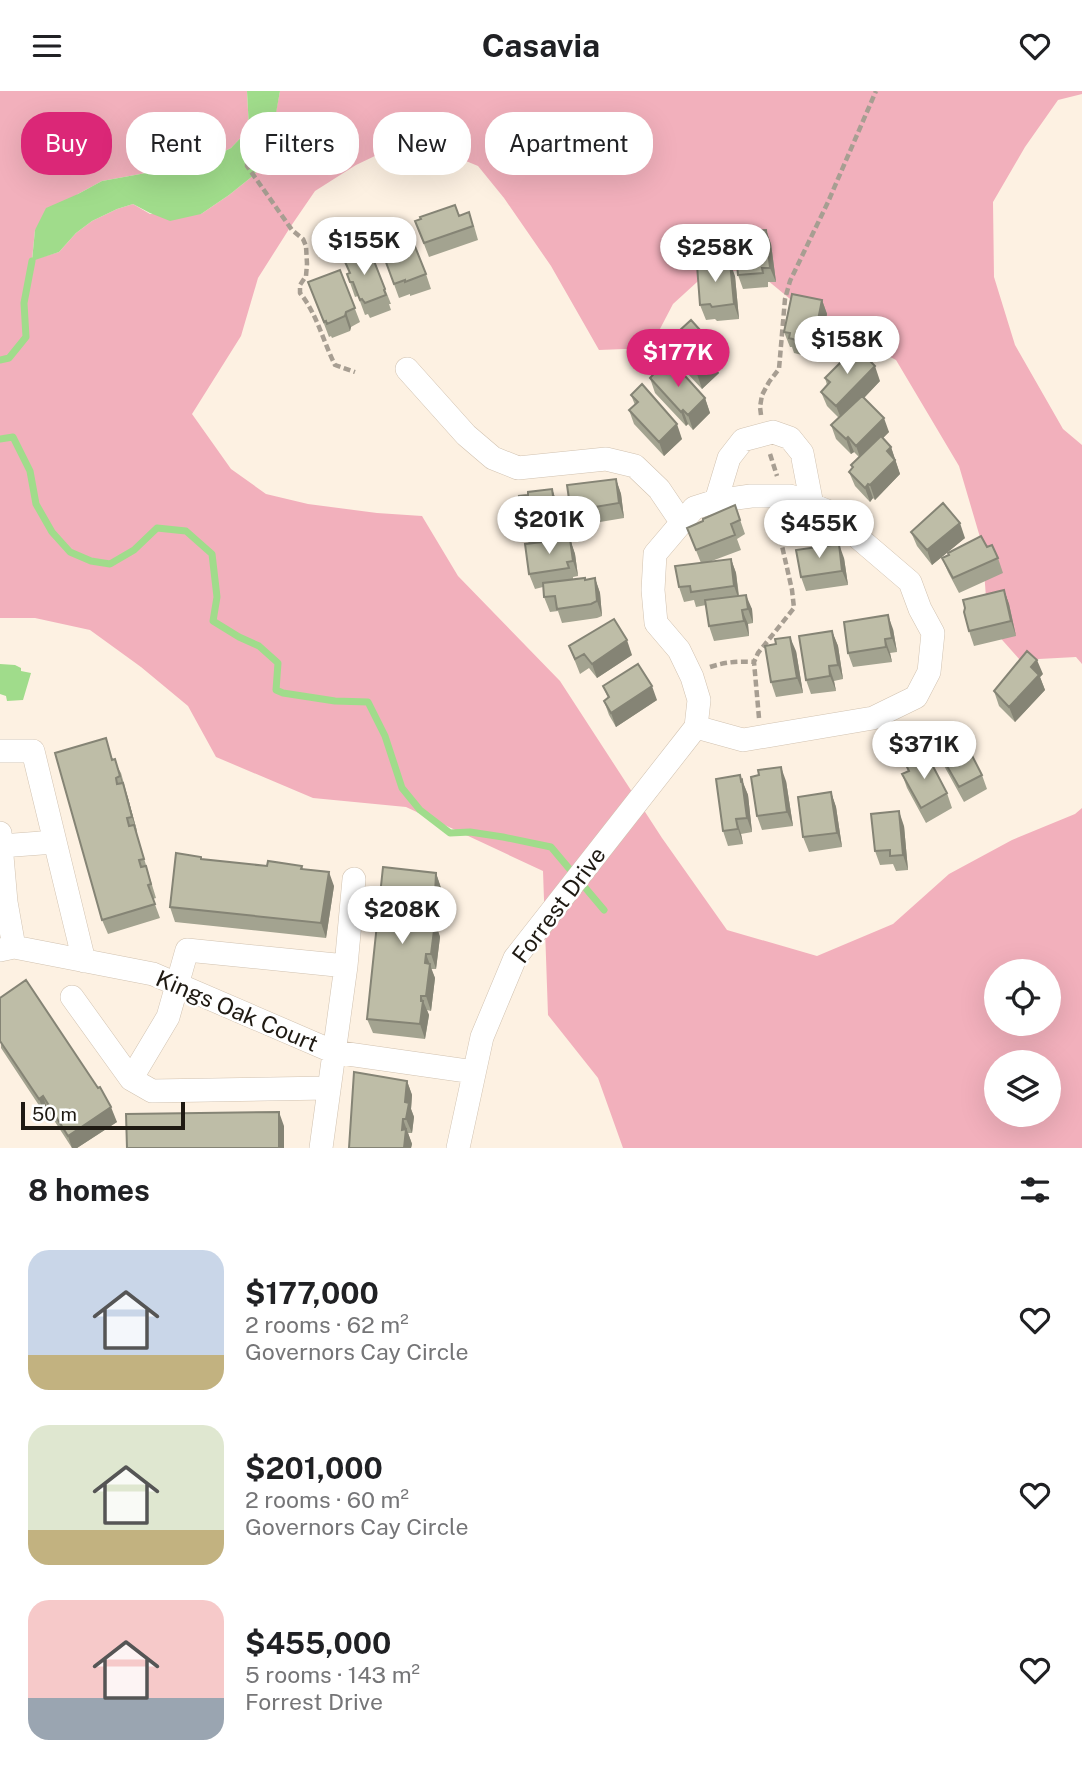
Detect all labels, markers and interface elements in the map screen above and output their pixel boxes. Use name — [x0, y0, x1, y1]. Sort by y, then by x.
icon: menu — [28, 27, 66, 65]
text: Casavia — [482, 27, 600, 64]
icon: heart — [1016, 27, 1054, 65]
chip: Buy — [21, 112, 112, 175]
chip: Rent — [126, 112, 226, 175]
chip: Filters — [240, 112, 359, 175]
chip: New — [373, 112, 471, 175]
chip: Apartment — [485, 112, 653, 175]
pin: $155K — [315, 218, 413, 277]
pin: $258K — [666, 225, 764, 284]
text: $155K — [327, 226, 401, 253]
text: $258K — [676, 233, 754, 260]
pin: $158K — [798, 317, 896, 376]
text: $158K — [811, 325, 883, 352]
pin: $177K — [629, 329, 727, 389]
text: $177K — [643, 338, 713, 365]
pin: $201K — [500, 497, 598, 556]
pin: $455K — [770, 501, 868, 560]
text: $201K — [513, 505, 585, 532]
text: $455K — [780, 509, 858, 536]
pin: $371K — [875, 721, 973, 781]
text: $371K — [888, 730, 960, 757]
street label: Forrest Drive — [506, 841, 611, 968]
pin: $208K — [353, 887, 451, 946]
text: $208K — [364, 895, 440, 922]
map controls — [984, 959, 1061, 1127]
button: locate — [984, 959, 1061, 1036]
street label: Kings Oak Court — [152, 964, 322, 1057]
button: layers — [984, 1050, 1061, 1127]
scale bar — [21, 1099, 186, 1131]
text: 50 m — [32, 1103, 77, 1125]
icon: filters — [1016, 1171, 1054, 1209]
text: 8 homes — [28, 1172, 150, 1208]
text: $177,000 — [245, 1275, 379, 1311]
icon: home — [84, 1278, 168, 1362]
icon: heart — [1016, 1301, 1054, 1339]
text: 2 rooms · 62 m² — [245, 1311, 409, 1338]
text: Governors Cay Circle — [245, 1338, 468, 1365]
text: $201,000 — [245, 1450, 383, 1486]
icon: home — [84, 1453, 168, 1537]
icon: heart — [1016, 1476, 1054, 1514]
text: 2 rooms · 60 m² — [245, 1486, 409, 1513]
text: Governors Cay Circle — [245, 1513, 468, 1540]
text: $455,000 — [245, 1625, 391, 1661]
icon: home — [84, 1628, 168, 1712]
icon: heart — [1016, 1651, 1054, 1689]
text: 5 rooms · 143 m² — [245, 1661, 420, 1688]
text: Forrest Drive — [245, 1688, 383, 1715]

